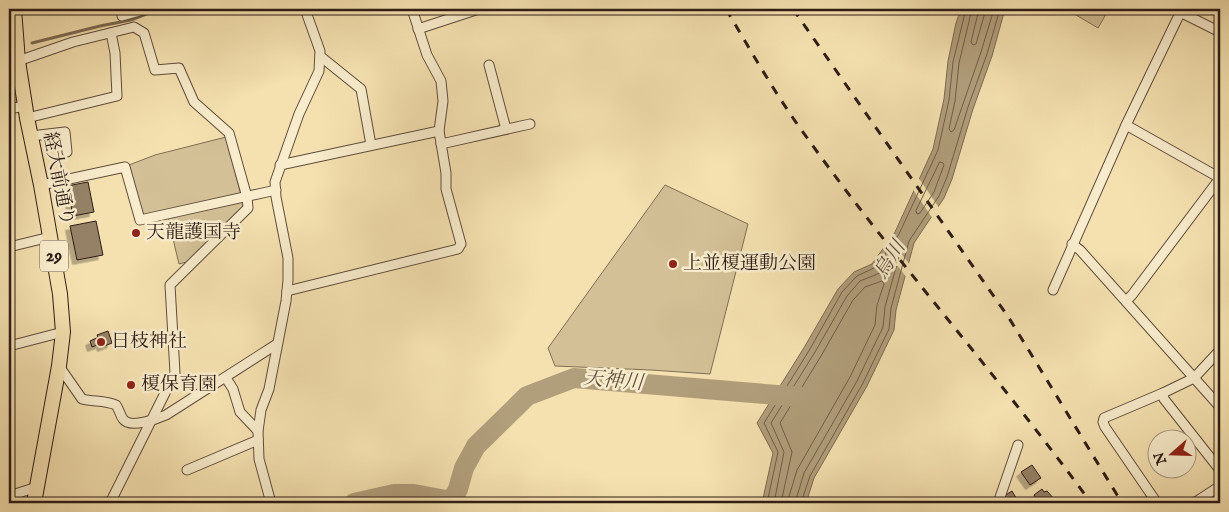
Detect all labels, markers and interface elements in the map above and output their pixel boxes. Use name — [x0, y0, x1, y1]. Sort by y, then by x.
street label: 経大前通り — [37, 130, 79, 228]
place label: 天龍護国寺 — [146, 221, 241, 245]
marker: 天龍護国寺 — [130, 227, 142, 239]
water label: 烏川 — [869, 235, 912, 284]
road number: 29 — [40, 240, 68, 272]
place label: 上並榎運動公園 — [683, 252, 816, 276]
marker: 上並榎運動公園 — [667, 258, 679, 270]
place label: 日枝神社 — [111, 330, 187, 354]
marker: 日枝神社 — [95, 336, 107, 348]
water label: 天神川 — [582, 366, 646, 396]
place label: 榎保育園 — [141, 373, 217, 397]
marker: 榎保育園 — [125, 379, 137, 391]
north arrow — [1146, 430, 1196, 480]
text: N — [1150, 449, 1172, 468]

